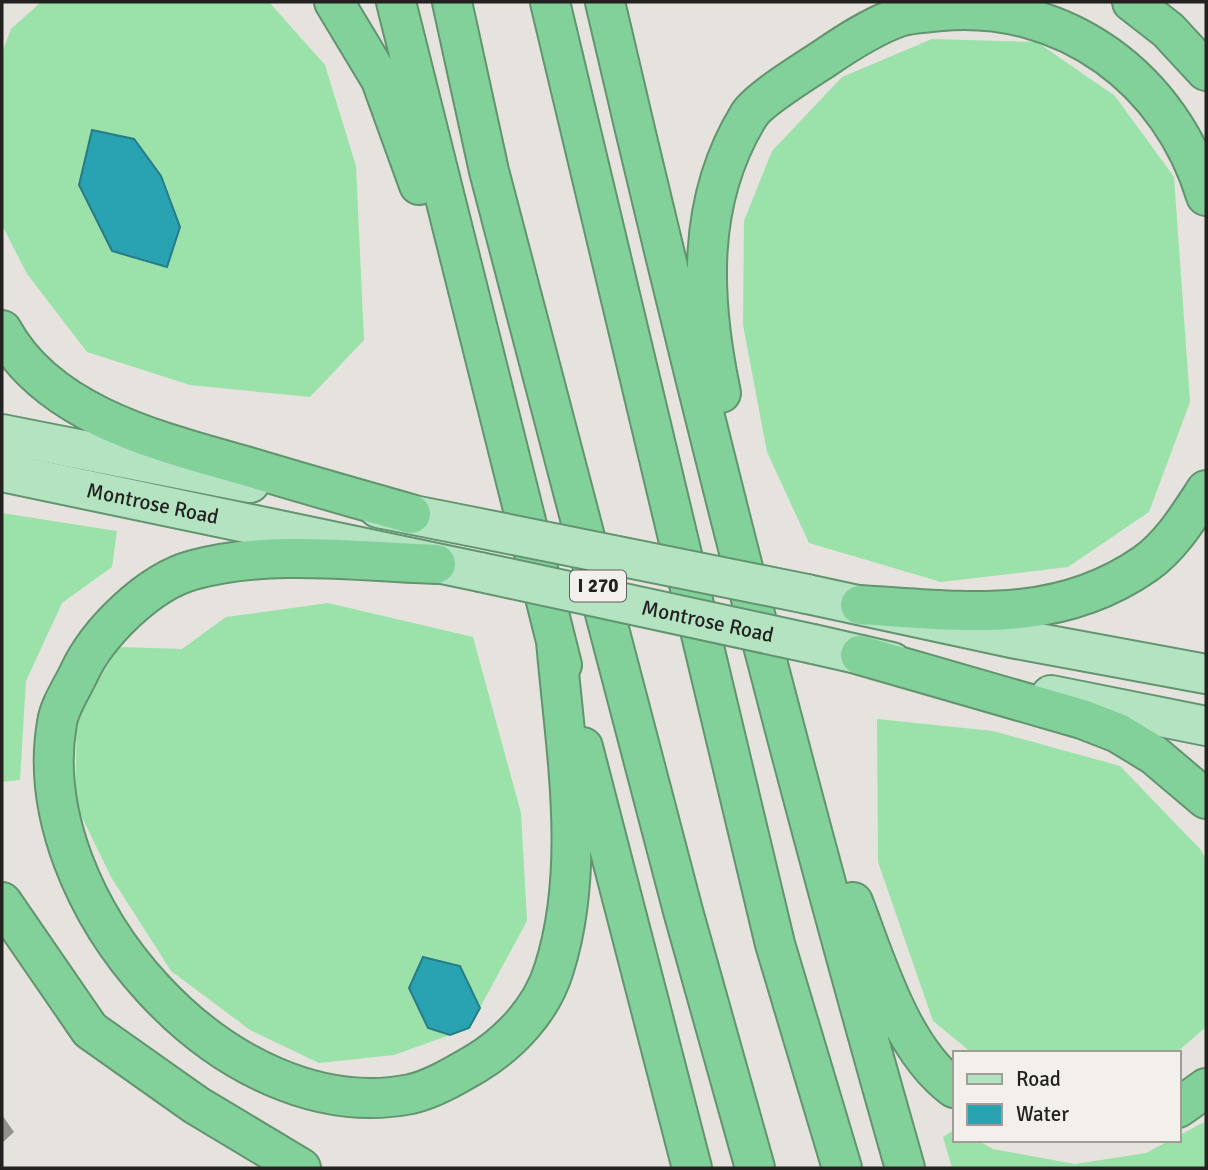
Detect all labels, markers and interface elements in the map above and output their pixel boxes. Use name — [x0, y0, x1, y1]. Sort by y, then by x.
street label: Montrose Road — [84, 477, 221, 530]
road number: I 270 — [570, 570, 626, 601]
street label: Montrose Road — [639, 594, 776, 648]
legend — [953, 1051, 1180, 1142]
text: Road — [1016, 1066, 1061, 1092]
text: Water — [1016, 1101, 1069, 1127]

